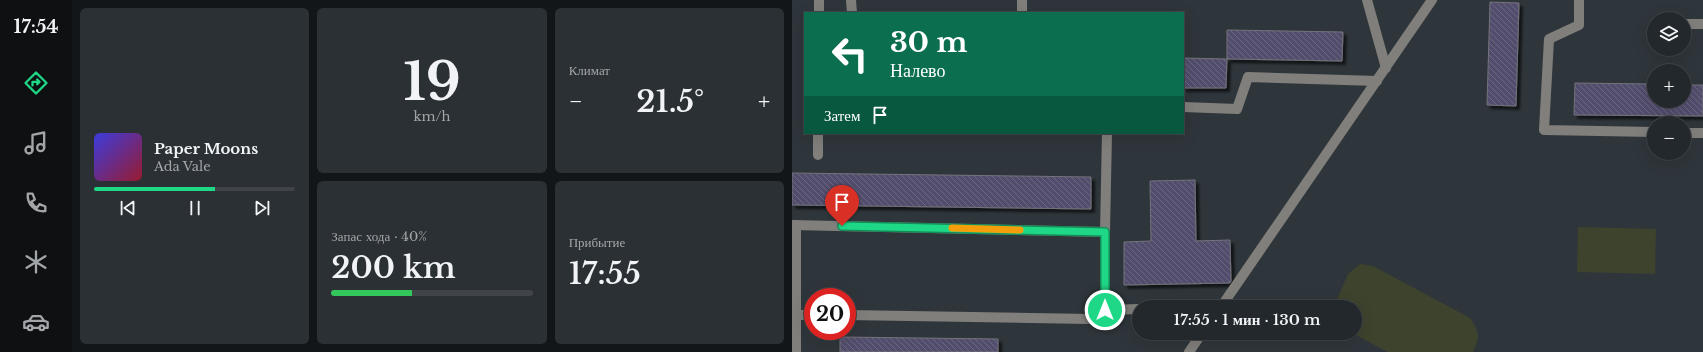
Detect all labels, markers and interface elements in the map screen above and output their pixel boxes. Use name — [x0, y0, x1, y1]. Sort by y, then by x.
map controls — [1647, 12, 1691, 160]
button: layers — [1647, 12, 1691, 56]
text: 17:54 — [14, 16, 58, 38]
text: 30 m — [890, 25, 967, 60]
icon: left — [824, 28, 876, 80]
text: 19 — [403, 50, 461, 114]
text: Налево — [890, 60, 946, 82]
text: Климат — [569, 62, 610, 79]
button: + — [1647, 64, 1691, 108]
icon: directions — [22, 69, 50, 97]
text: 21.5° — [636, 83, 704, 120]
text: − — [569, 88, 583, 115]
text: + — [758, 88, 770, 115]
icon: arrive — [869, 104, 891, 126]
text: Затем — [824, 106, 861, 125]
text: km/h — [414, 108, 450, 125]
button: − — [1647, 116, 1691, 160]
icon: music — [22, 129, 50, 157]
text: Paper Moons — [154, 139, 258, 158]
text: Ada Vale — [154, 158, 211, 175]
pin — [825, 185, 859, 226]
icon: phone — [22, 189, 50, 217]
icon: arrive — [831, 191, 853, 213]
icon: previous — [117, 197, 139, 219]
icon: pause — [184, 197, 206, 219]
icon: next — [251, 197, 273, 219]
text: Запас хода · 40% — [331, 228, 427, 245]
text: Прибытие — [569, 234, 625, 251]
icon: climate — [22, 248, 50, 276]
text: 200 km — [331, 249, 456, 286]
text: 17:55 — [569, 255, 641, 292]
speed limit sign: 20 — [804, 288, 856, 340]
position arrow — [1084, 289, 1126, 331]
icon: car — [22, 308, 50, 336]
text: 17:55 · 1 мин · 130 m — [1174, 310, 1320, 329]

